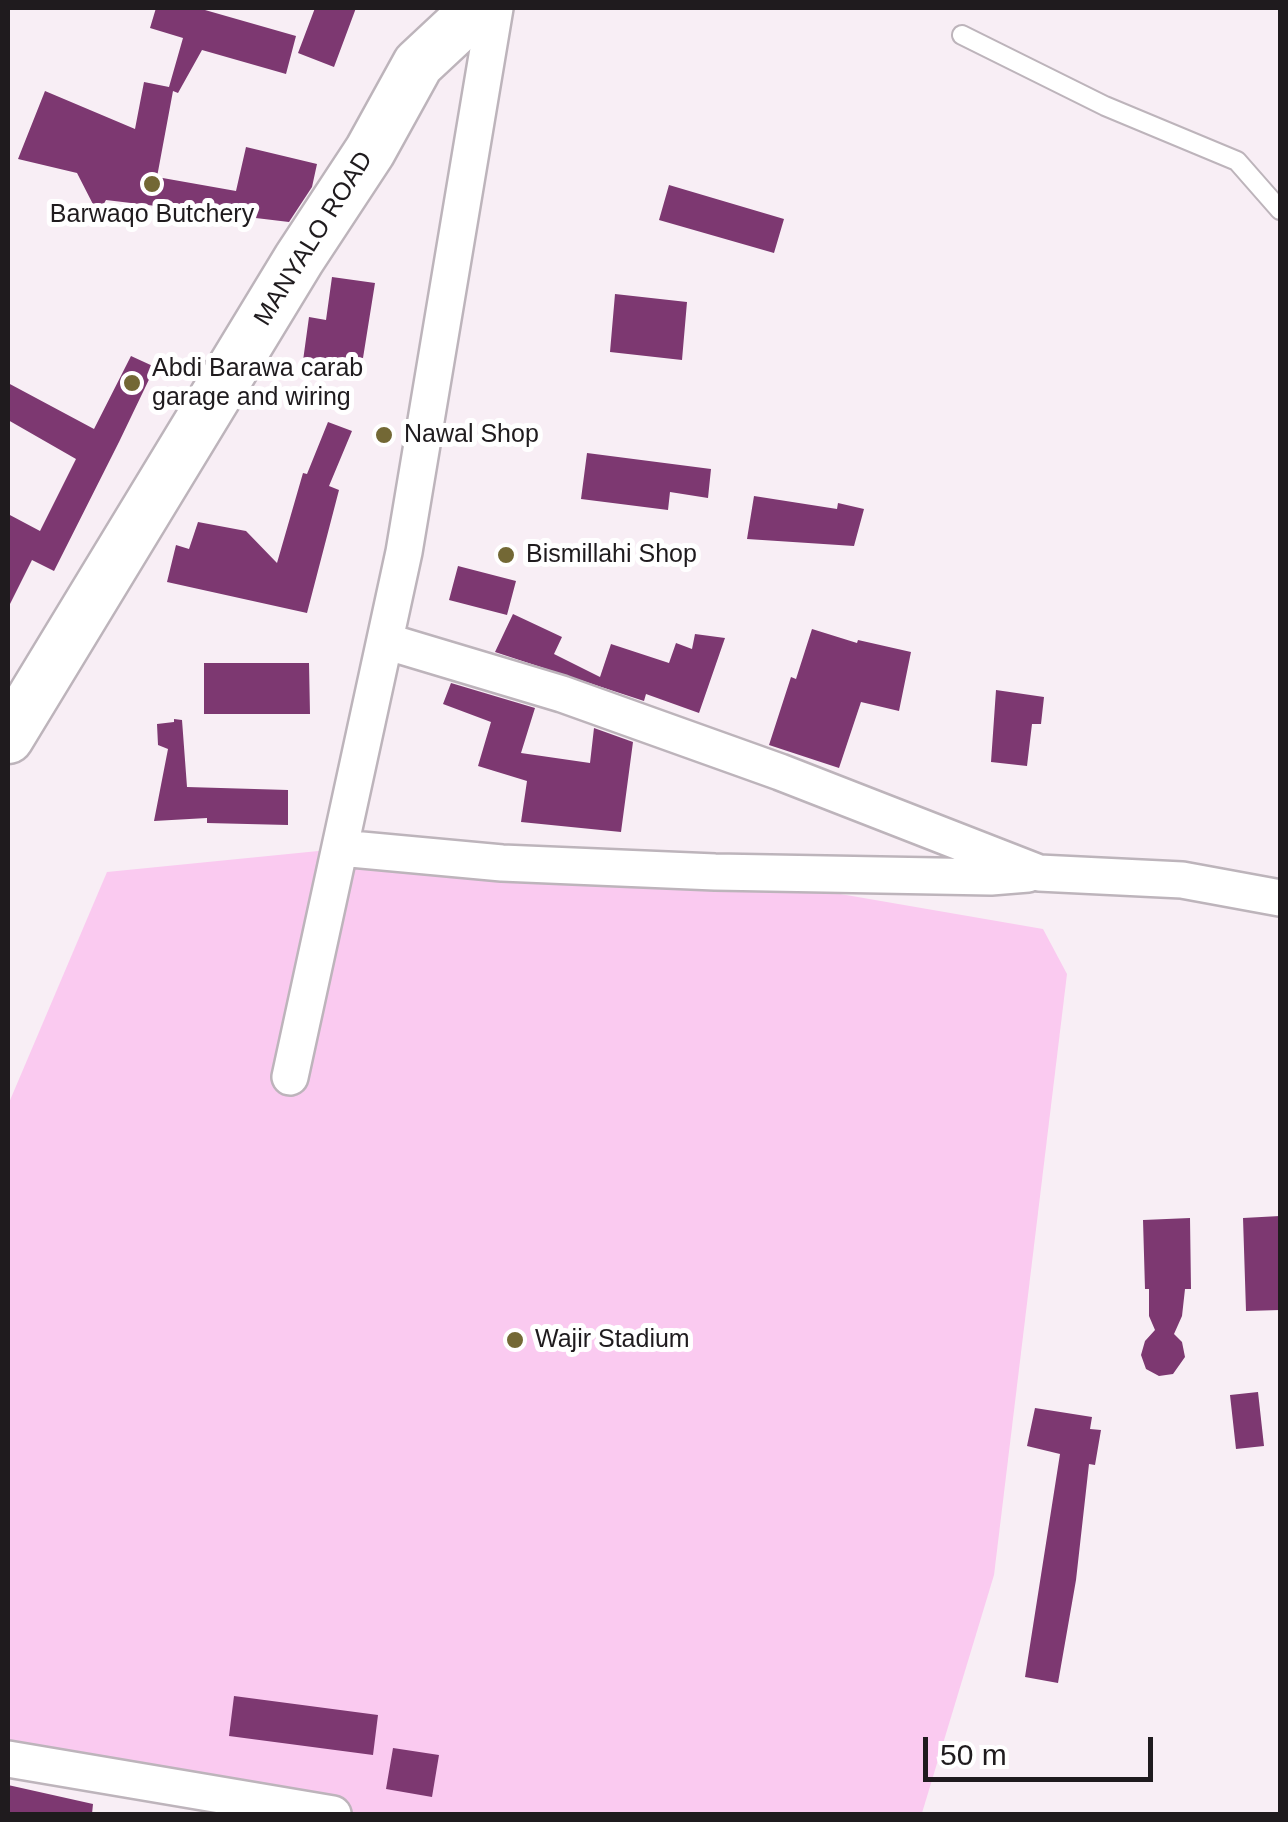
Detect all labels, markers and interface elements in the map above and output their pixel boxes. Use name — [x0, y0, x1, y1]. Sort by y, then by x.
street label: MANYALO ROAD — [248, 146, 380, 332]
marker: Barwaqo Butchery — [141, 173, 163, 195]
place label: Barwaqo Butchery — [50, 200, 254, 230]
place label: Abdi Barawa carab garage and wiring — [152, 354, 363, 413]
marker: Abdi Barawa carab garage and wiring — [121, 372, 143, 394]
place label: Nawal Shop — [404, 420, 539, 450]
marker: Nawal Shop — [373, 424, 395, 446]
place label: Bismillahi Shop — [526, 540, 697, 570]
marker: Bismillahi Shop — [495, 544, 517, 566]
place label: Wajir Stadium — [535, 1325, 690, 1355]
marker: Wajir Stadium — [504, 1329, 526, 1351]
scale bar — [928, 1717, 1158, 1779]
text: 50 m — [940, 1738, 1007, 1771]

